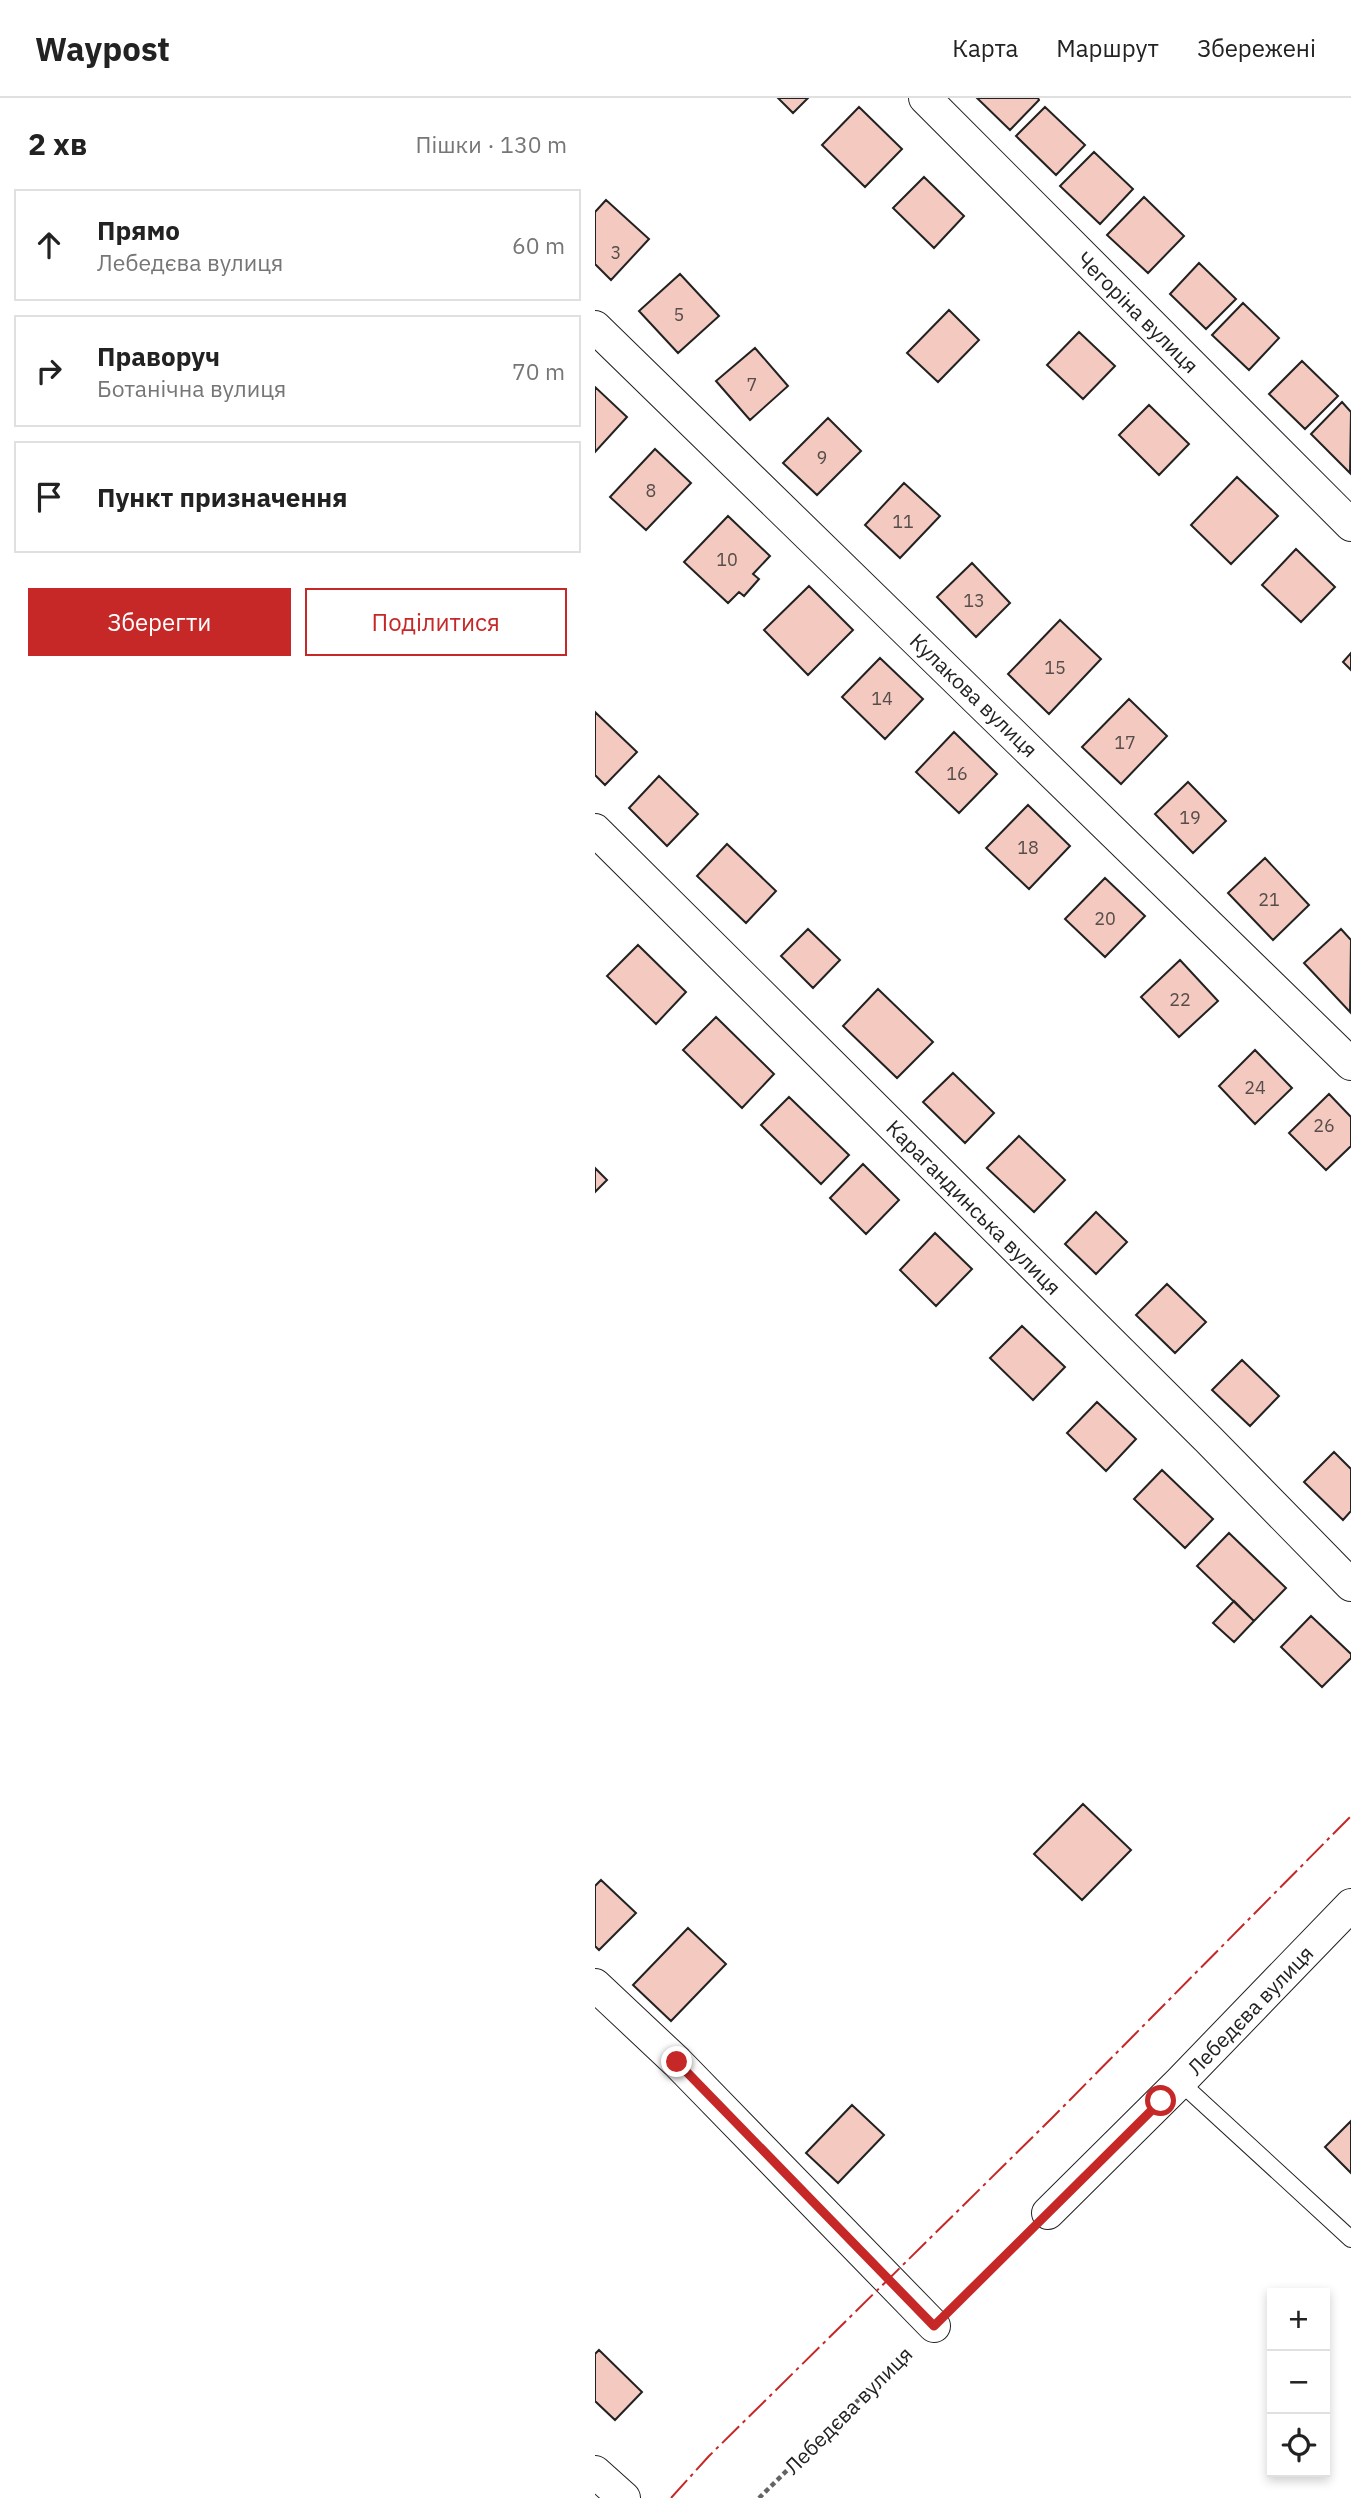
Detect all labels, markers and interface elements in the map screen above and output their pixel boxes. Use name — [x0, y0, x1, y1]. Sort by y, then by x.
text: Waypost — [35, 27, 170, 70]
text: Карта — [952, 32, 1018, 64]
text: Маршрут — [1056, 32, 1159, 64]
text: Збережені — [1197, 32, 1316, 64]
text: 2 хв — [28, 124, 87, 163]
text: Пішки · 130 m — [416, 129, 567, 159]
text: Прямо — [97, 213, 180, 247]
icon: ahead — [30, 226, 68, 264]
text: 60 m — [512, 230, 565, 260]
house number: 3 — [611, 241, 621, 264]
street label: Чегоріна вулиця — [1071, 245, 1205, 379]
text: Лебедєва вулиця — [97, 247, 283, 277]
house number: 5 — [674, 303, 684, 326]
text: Праворуч — [97, 339, 220, 373]
icon: right — [30, 352, 68, 390]
text: 70 m — [512, 356, 565, 386]
text: Ботанічна вулиця — [97, 373, 286, 403]
house number: 7 — [747, 373, 757, 396]
house number: 9 — [817, 446, 827, 469]
icon: arrive — [30, 478, 68, 516]
house number: 8 — [646, 479, 656, 502]
text: Пункт призначення — [97, 480, 347, 514]
house number: 11 — [892, 510, 914, 533]
house number: 10 — [716, 548, 738, 571]
button: Зберегти — [28, 588, 291, 656]
button: Поділитися — [305, 588, 567, 656]
house number: 13 — [963, 589, 985, 612]
street label: Кулакова вулиця — [904, 627, 1044, 763]
house number: 15 — [1044, 656, 1066, 679]
house number: 14 — [871, 687, 893, 710]
house number: 17 — [1114, 731, 1136, 754]
house number: 16 — [946, 762, 968, 785]
house number: 19 — [1179, 806, 1201, 829]
house number: 18 — [1017, 836, 1039, 859]
house number: 21 — [1258, 888, 1280, 911]
house number: 20 — [1094, 907, 1116, 930]
house number: 22 — [1169, 988, 1191, 1011]
house number: 24 — [1244, 1076, 1266, 1099]
street label: Карагандинська вулиця — [880, 1113, 1068, 1301]
house number: 26 — [1313, 1114, 1335, 1137]
street label: Лебедєва вулиця — [1181, 1939, 1319, 2081]
route end — [661, 2046, 692, 2077]
route start — [1145, 2085, 1176, 2116]
map controls — [1267, 2288, 1330, 2477]
button: + — [1267, 2288, 1330, 2351]
street label: Лебедєва вулиця — [778, 2340, 918, 2480]
button: − — [1267, 2351, 1330, 2414]
button: locate — [1267, 2414, 1330, 2477]

